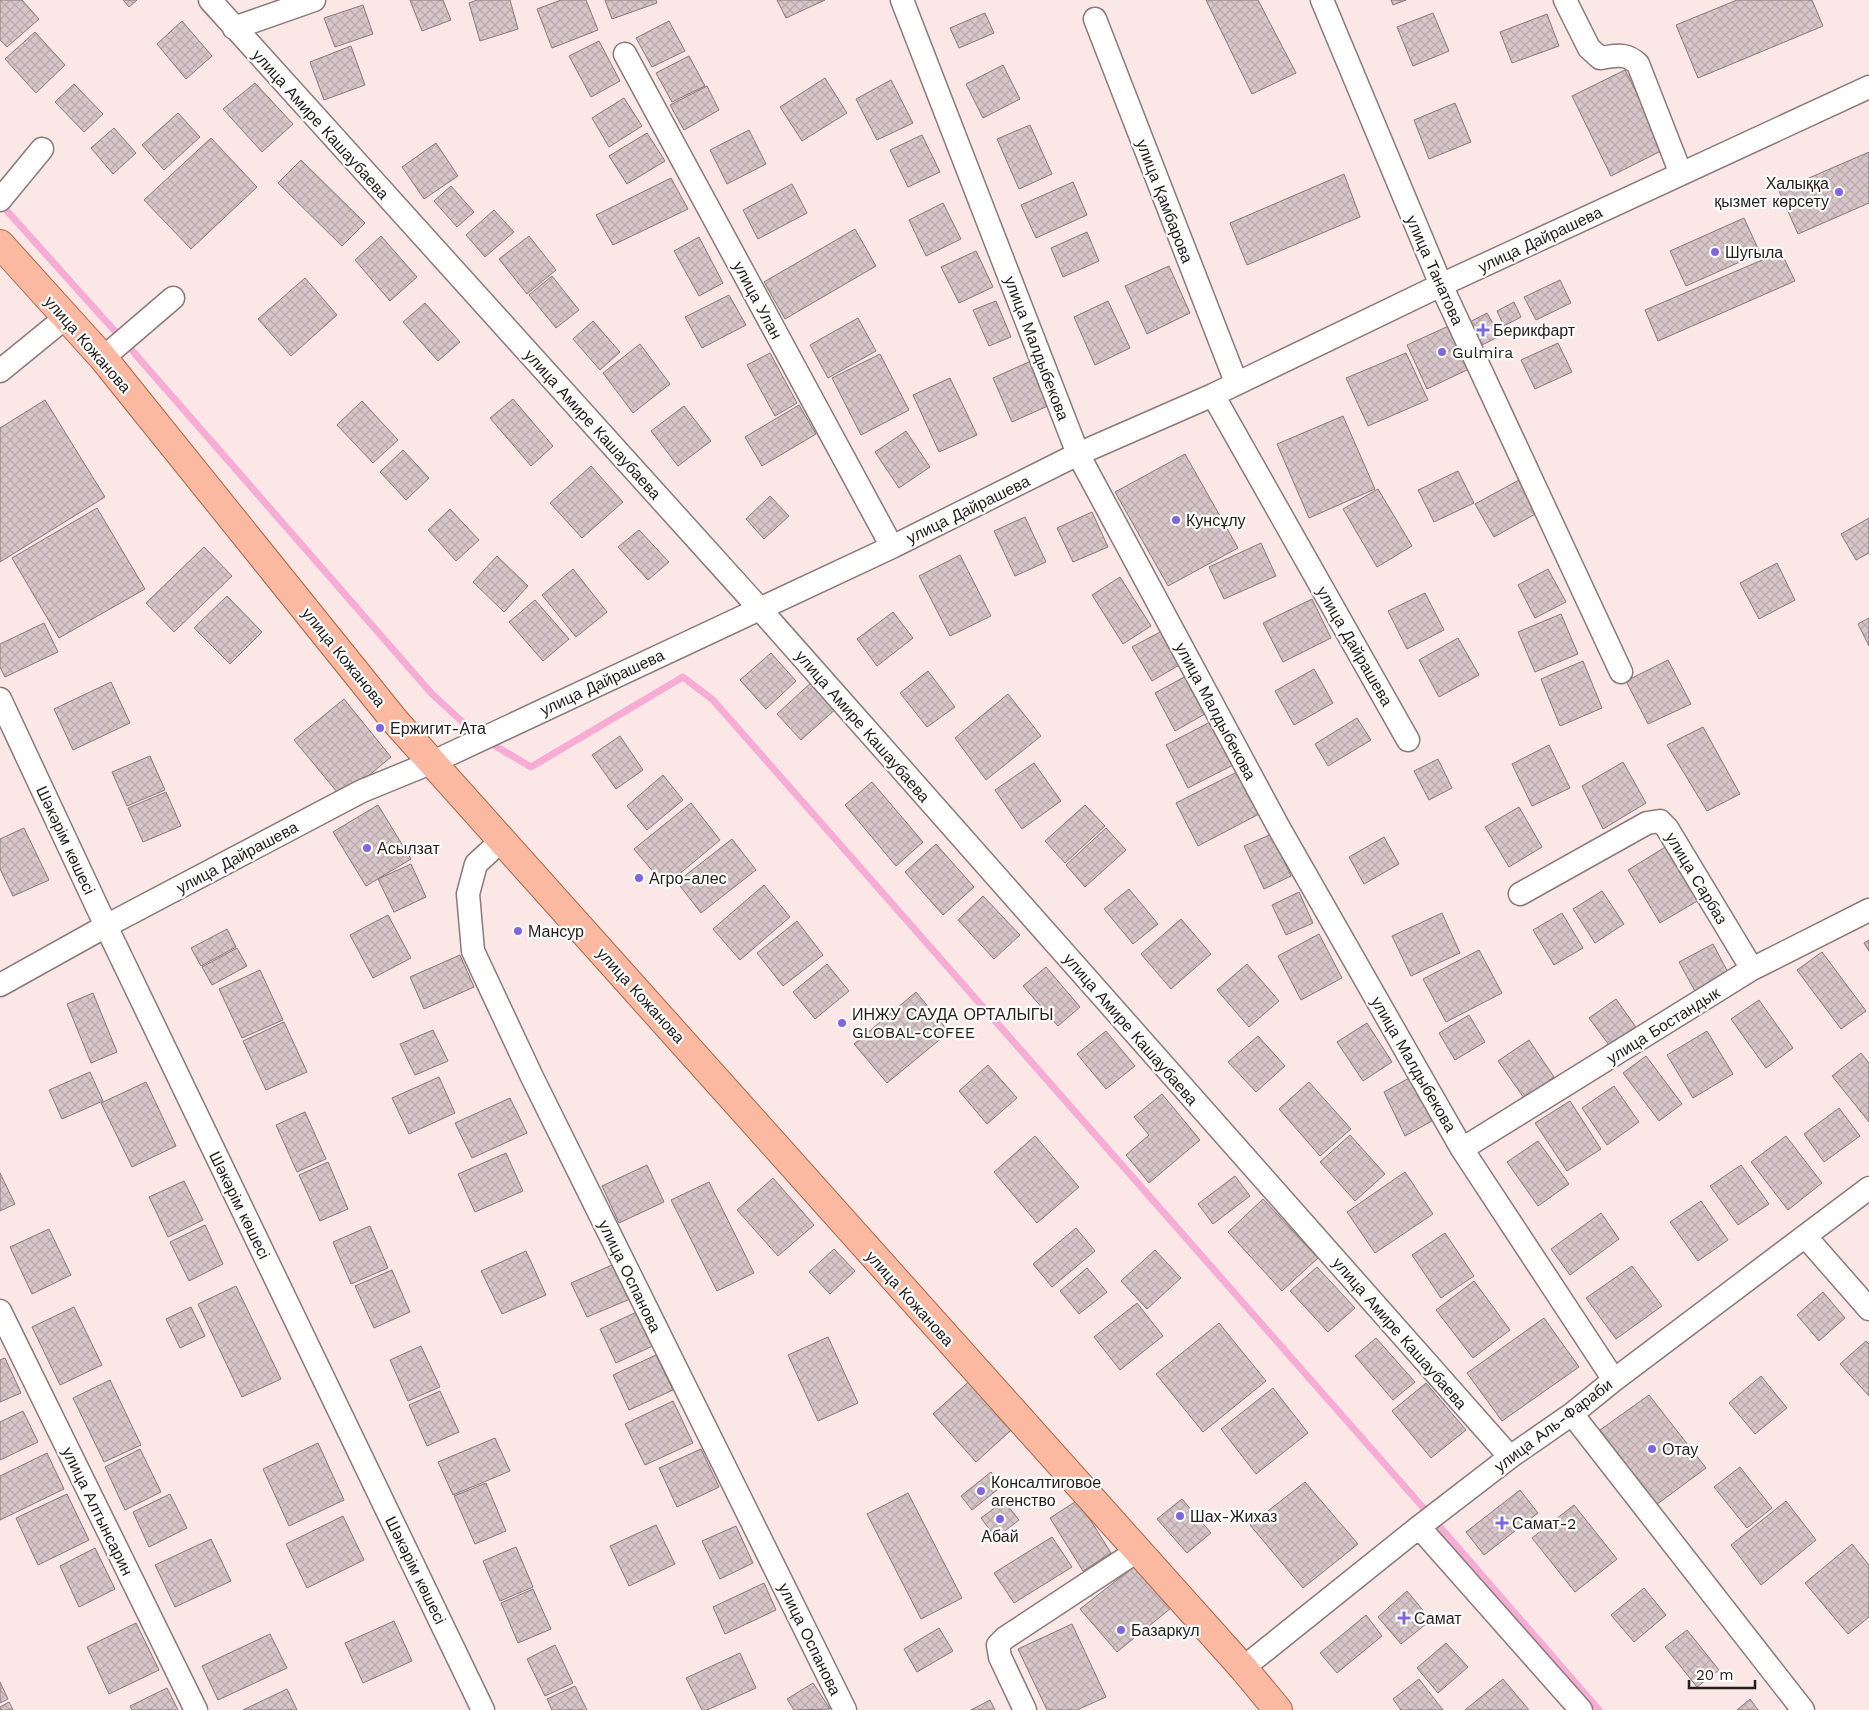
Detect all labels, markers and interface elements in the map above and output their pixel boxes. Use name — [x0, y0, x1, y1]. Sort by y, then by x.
street label: улица Амире Кашаубаева — [248, 45, 393, 203]
street label: улица Қамбарова — [1132, 137, 1197, 266]
place label: Халыққа қызмет көрсету — [1714, 174, 1829, 211]
marker: Халыққа қызмет көрсету — [1833, 186, 1845, 198]
street label: улица Дайрашева — [1475, 202, 1605, 277]
street label: улица Танатова — [1402, 212, 1467, 328]
place label: Шугыла — [1725, 243, 1783, 262]
marker: Шугыла — [1709, 246, 1721, 258]
street label: улица Улан — [729, 258, 786, 342]
street label: улица Малдыбекова — [1000, 273, 1073, 423]
street label: улица Кожанова — [40, 292, 135, 397]
place label: Берикфарт — [1493, 321, 1576, 340]
marker: Берикфарт — [1477, 324, 1489, 336]
place label: Gulmira — [1452, 343, 1513, 362]
street label: улица Амире Кашаубаева — [520, 345, 665, 503]
marker: Gulmira — [1436, 346, 1448, 358]
street label: улица Дайрашева — [903, 471, 1033, 548]
place label: Кунсұлу — [1186, 511, 1246, 530]
marker: Кунсұлу — [1170, 514, 1182, 526]
street label: улица Дайрашева — [1313, 583, 1397, 709]
street label: улица Кожанова — [298, 604, 389, 711]
street label: улица Малдыбекова — [1171, 639, 1260, 783]
street label: улица Дайрашева — [537, 645, 667, 720]
street label: улица Амире Кашаубаева — [791, 646, 934, 806]
place label: Ержигит-Ата — [390, 719, 486, 738]
marker: Ержигит-Ата — [374, 722, 386, 734]
street label: Шәкәрім көшесі — [32, 783, 99, 898]
street label: улица Дайрашева — [173, 817, 301, 897]
street label: улица Сарбаз — [1662, 829, 1731, 928]
place label: Асылзат — [377, 839, 440, 858]
marker: Асылзат — [361, 842, 373, 854]
place label: Агро-алес — [649, 869, 727, 888]
marker: Агро-алес — [633, 872, 645, 884]
place label: Мансур — [528, 922, 584, 941]
marker: Мансур — [512, 925, 524, 937]
street label: улица Кожанова — [593, 944, 689, 1047]
street label: улица Амире Кашаубаева — [1059, 949, 1202, 1109]
street label: улица Бостандык — [1603, 983, 1724, 1068]
street label: улица Малдыбекова — [1367, 993, 1460, 1135]
place label: ИНЖУ САУДА ОРТАЛЫГЫ GLOBAL-COFEE — [852, 1005, 1054, 1042]
marker: ИНЖУ САУДА ОРТАЛЫГЫ GLOBAL-COFEE — [836, 1017, 848, 1029]
street label: Шәкәрім көшесі — [205, 1148, 274, 1262]
street label: улица Оспанова — [594, 1217, 665, 1335]
street label: улица Кожанова — [862, 1247, 958, 1350]
street label: улица Амире Кашаубаева — [1328, 1253, 1471, 1413]
street label: улица Аль-Фараби — [1491, 1375, 1616, 1476]
place label: Отау — [1662, 1440, 1698, 1459]
marker: Отау — [1646, 1443, 1658, 1455]
street label: улица Алтынсарин — [58, 1444, 137, 1579]
place label: Консалтиговое агенство — [991, 1473, 1101, 1510]
marker: Консалтиговое агенство — [975, 1485, 987, 1497]
place label: Шах-Жихаз — [1190, 1507, 1277, 1526]
marker: Шах-Жихаз — [1174, 1510, 1186, 1522]
street label: Шәкәрім көшесі — [381, 1513, 450, 1627]
marker: Абай — [994, 1513, 1006, 1525]
place label: Самат-2 — [1512, 1514, 1576, 1533]
marker: Самат-2 — [1496, 1517, 1508, 1529]
place label: Абай — [981, 1527, 1019, 1546]
street label: улица Оспанова — [774, 1580, 845, 1698]
place label: Самат — [1414, 1609, 1462, 1628]
marker: Самат — [1398, 1612, 1410, 1624]
place label: Базаркул — [1131, 1621, 1200, 1640]
marker: Базаркул — [1115, 1624, 1127, 1636]
scale bar — [1689, 1658, 1755, 1690]
text: 20 m — [1696, 1666, 1734, 1684]

